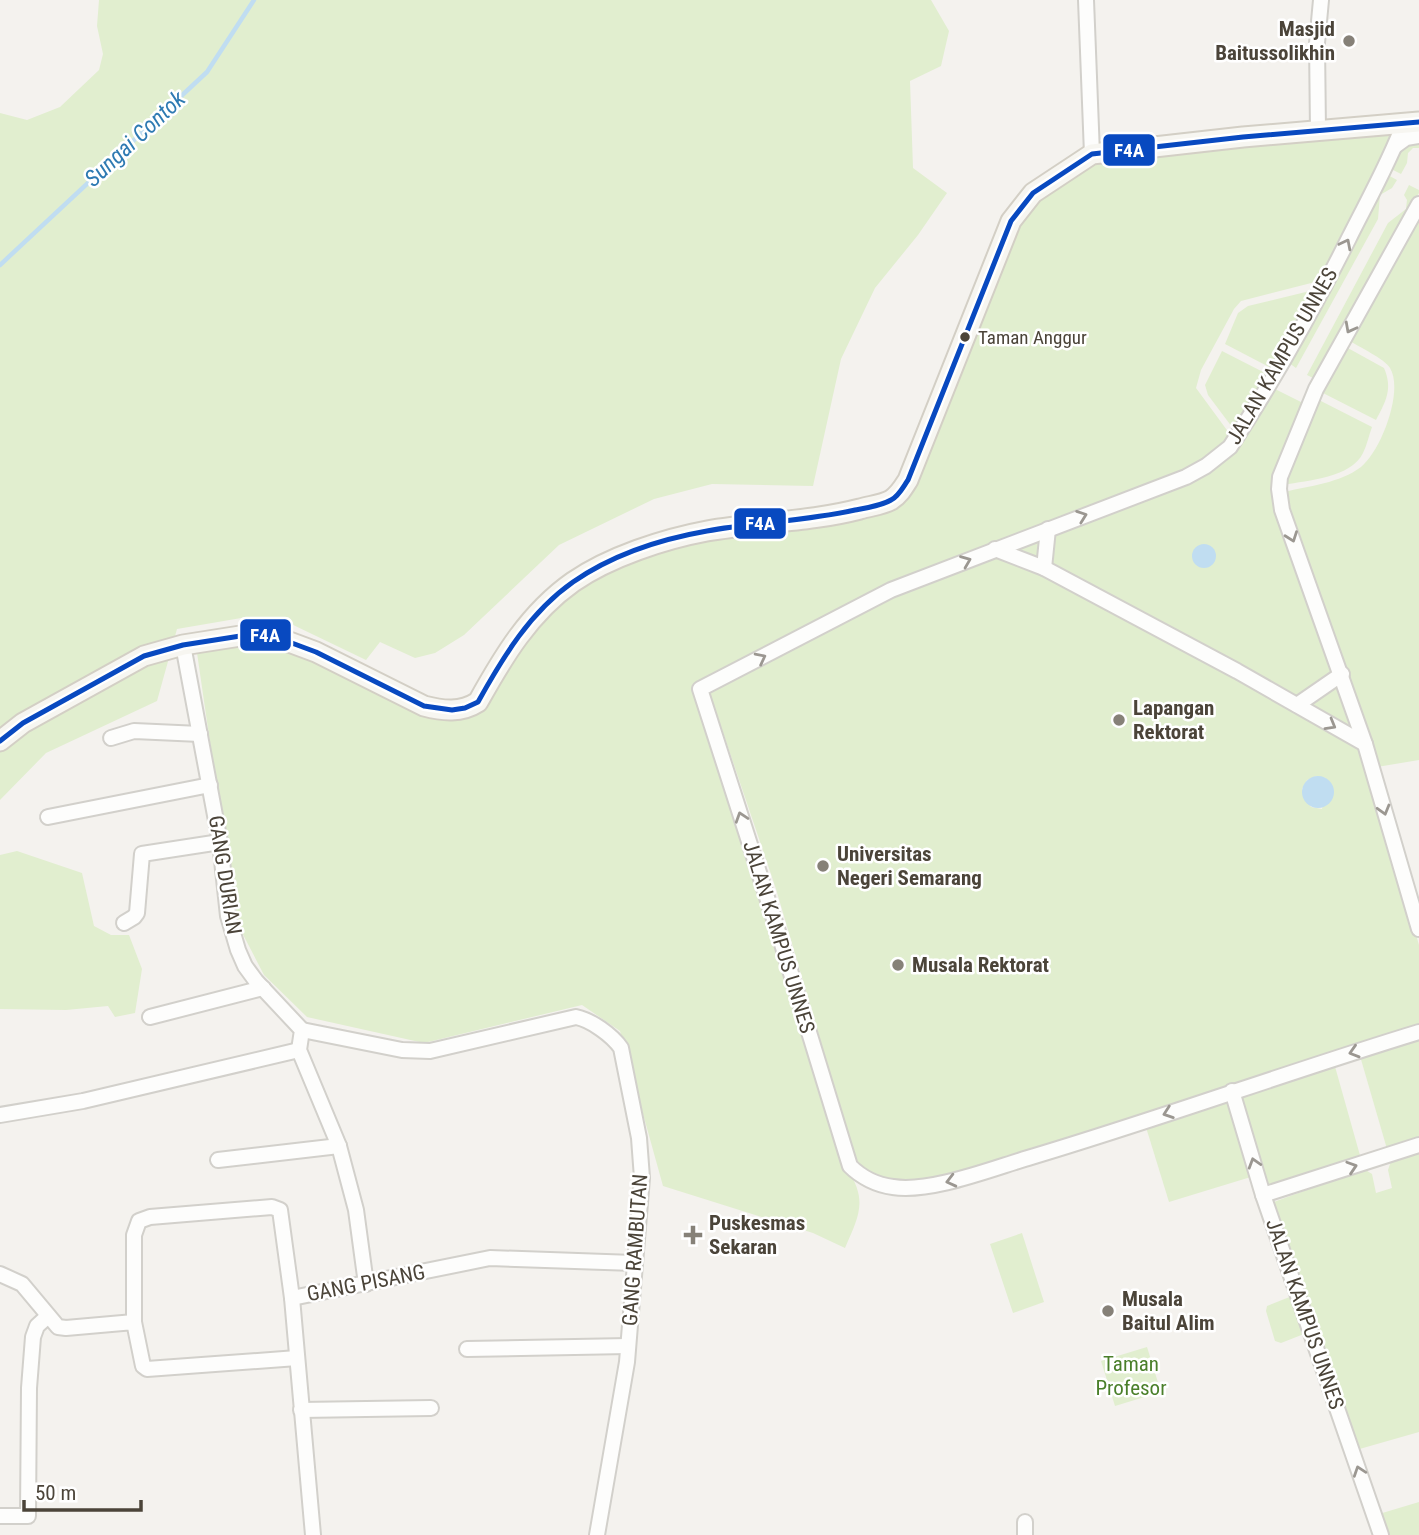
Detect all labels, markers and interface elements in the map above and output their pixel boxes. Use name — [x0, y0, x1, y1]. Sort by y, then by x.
place label: Masjid Baitussolikhin — [1215, 17, 1335, 65]
marker: Masjid Baitussolikhin — [1341, 33, 1357, 49]
water label: Sungai Contok — [79, 85, 192, 192]
line badge: F4A — [1102, 133, 1156, 167]
text: F4A — [1114, 139, 1145, 162]
one-way arrow — [1338, 239, 1352, 251]
street label: JALAN KAMPUS UNNES — [1222, 263, 1342, 449]
one-way arrow — [1345, 321, 1358, 333]
place label: Taman Anggur — [978, 326, 1087, 349]
marker: Taman Anggur — [958, 330, 972, 344]
line badge: F4A — [733, 507, 787, 540]
one-way arrow — [1075, 510, 1087, 524]
text: F4A — [745, 512, 776, 535]
one-way arrow — [1284, 531, 1298, 543]
one-way arrow — [960, 555, 972, 569]
line badge: F4A — [239, 618, 292, 652]
text: F4A — [250, 624, 281, 647]
one-way arrow — [754, 653, 766, 666]
place label: Lapangan Rektorat — [1133, 696, 1214, 744]
marker: Lapangan Rektorat — [1111, 712, 1127, 728]
one-way arrow — [1324, 717, 1337, 730]
one-way arrow — [1376, 804, 1391, 816]
one-way arrow — [735, 812, 750, 824]
street label: GANG DURIAN — [204, 814, 246, 936]
street label: JALAN KAMPUS UNNES — [738, 838, 820, 1036]
place label: Universitas Negeri Semarang — [837, 842, 982, 890]
marker: Universitas Negeri Semarang — [815, 858, 831, 874]
place label: Musala Rektorat — [912, 953, 1049, 977]
marker: Musala Rektorat — [890, 957, 906, 973]
one-way arrow — [1348, 1044, 1360, 1059]
one-way arrow — [1162, 1105, 1174, 1119]
one-way arrow — [1247, 1157, 1262, 1169]
one-way arrow — [1345, 1161, 1357, 1175]
street label: GANG RAMBUTAN — [618, 1173, 652, 1327]
one-way arrow — [945, 1173, 957, 1187]
place label: Puskesmas Sekaran — [709, 1211, 805, 1259]
street label: JALAN KAMPUS UNNES — [1261, 1216, 1349, 1412]
marker: Puskesmas Sekaran — [683, 1225, 703, 1245]
street label: GANG PISANG — [305, 1260, 427, 1306]
place label: Musala Baitul Alim — [1122, 1287, 1215, 1335]
marker: Musala Baitul Alim — [1100, 1303, 1116, 1319]
park label: Taman Profesor — [1095, 1352, 1167, 1400]
one-way arrow — [1353, 1465, 1367, 1477]
scale bar — [24, 1468, 142, 1512]
text: 50 m — [35, 1481, 76, 1505]

